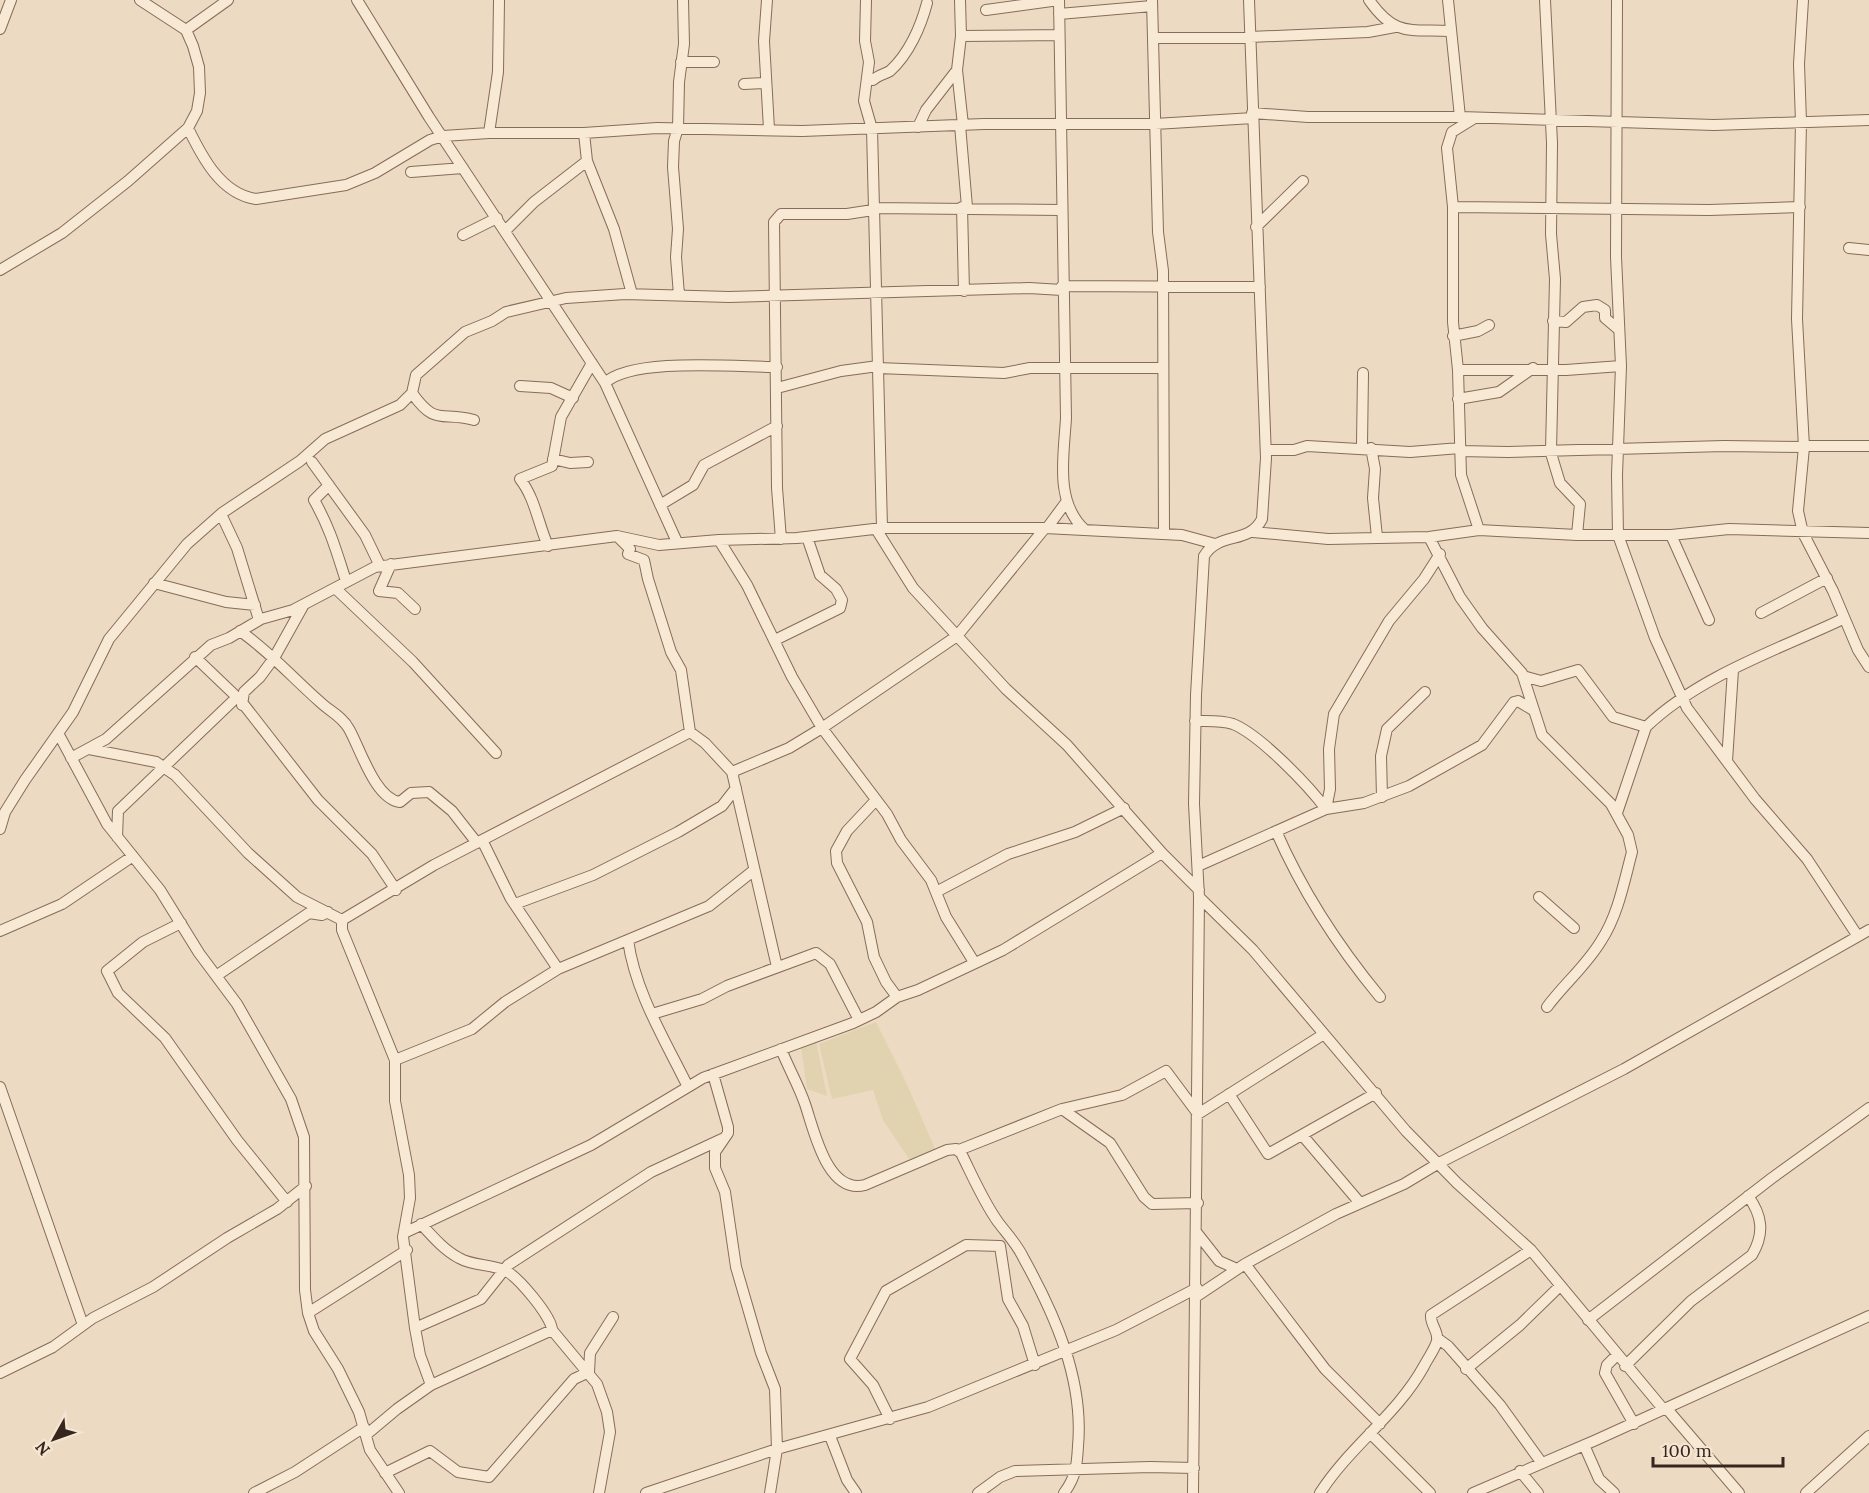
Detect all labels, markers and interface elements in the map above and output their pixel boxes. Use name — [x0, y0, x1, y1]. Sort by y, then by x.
north arrow — [24, 1409, 84, 1469]
scale bar — [1653, 1430, 1784, 1468]
text: N — [31, 1437, 54, 1460]
text: 100 m — [1662, 1439, 1712, 1462]

